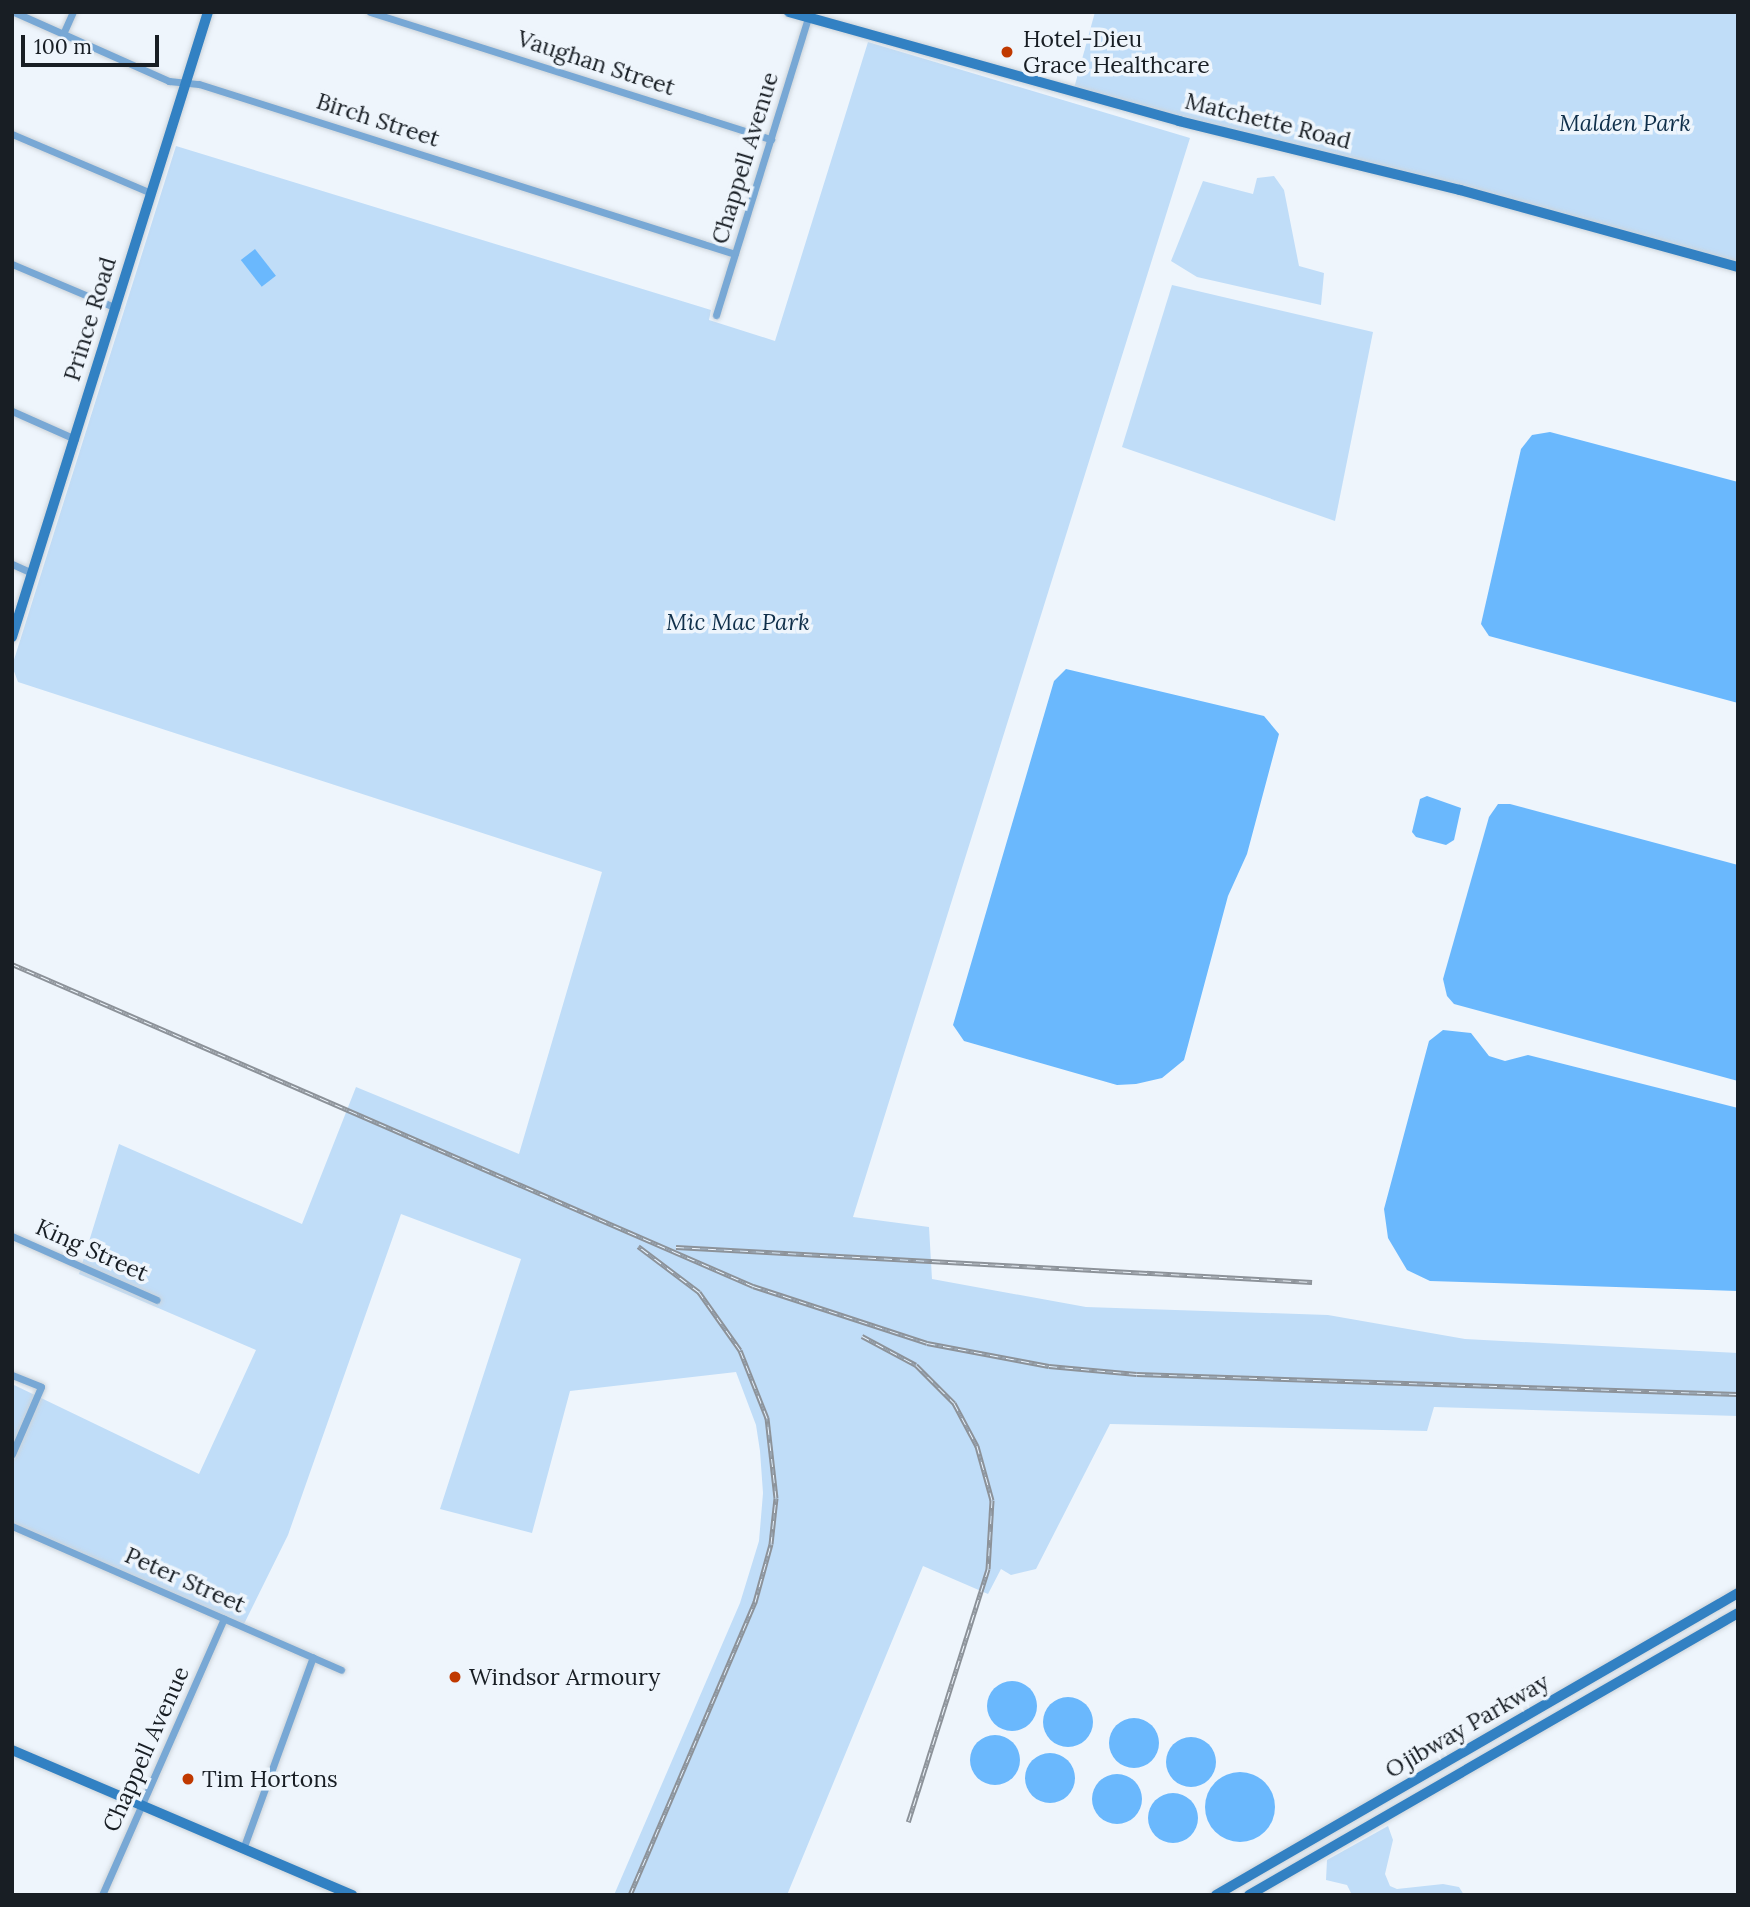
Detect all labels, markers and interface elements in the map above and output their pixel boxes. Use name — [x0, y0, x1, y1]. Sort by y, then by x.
scale bar — [24, 21, 163, 65]
street label: Vaughan Street — [514, 25, 678, 101]
place label: Hotel-Dieu Grace Healthcare — [1023, 25, 1210, 79]
text: 100 m — [34, 33, 92, 60]
marker: Hotel-Dieu Grace Healthcare — [997, 42, 1017, 62]
street label: Chappell Avenue — [706, 69, 784, 247]
street label: Birch Street — [313, 87, 443, 153]
street label: Matchette Road — [1182, 87, 1354, 155]
park label: Malden Park — [1559, 109, 1691, 137]
street label: Prince Road — [58, 254, 122, 384]
park label: Mic Mac Park — [666, 608, 810, 636]
street label: King Street — [32, 1213, 152, 1287]
street label: Peter Street — [121, 1541, 249, 1619]
street label: Chappell Avenue — [97, 1662, 195, 1836]
place label: Windsor Armoury — [469, 1663, 660, 1691]
street label: Ojibway Parkway — [1380, 1668, 1554, 1784]
marker: Windsor Armoury — [447, 1669, 463, 1685]
place label: Tim Hortons — [202, 1765, 338, 1793]
marker: Tim Hortons — [180, 1771, 196, 1787]

